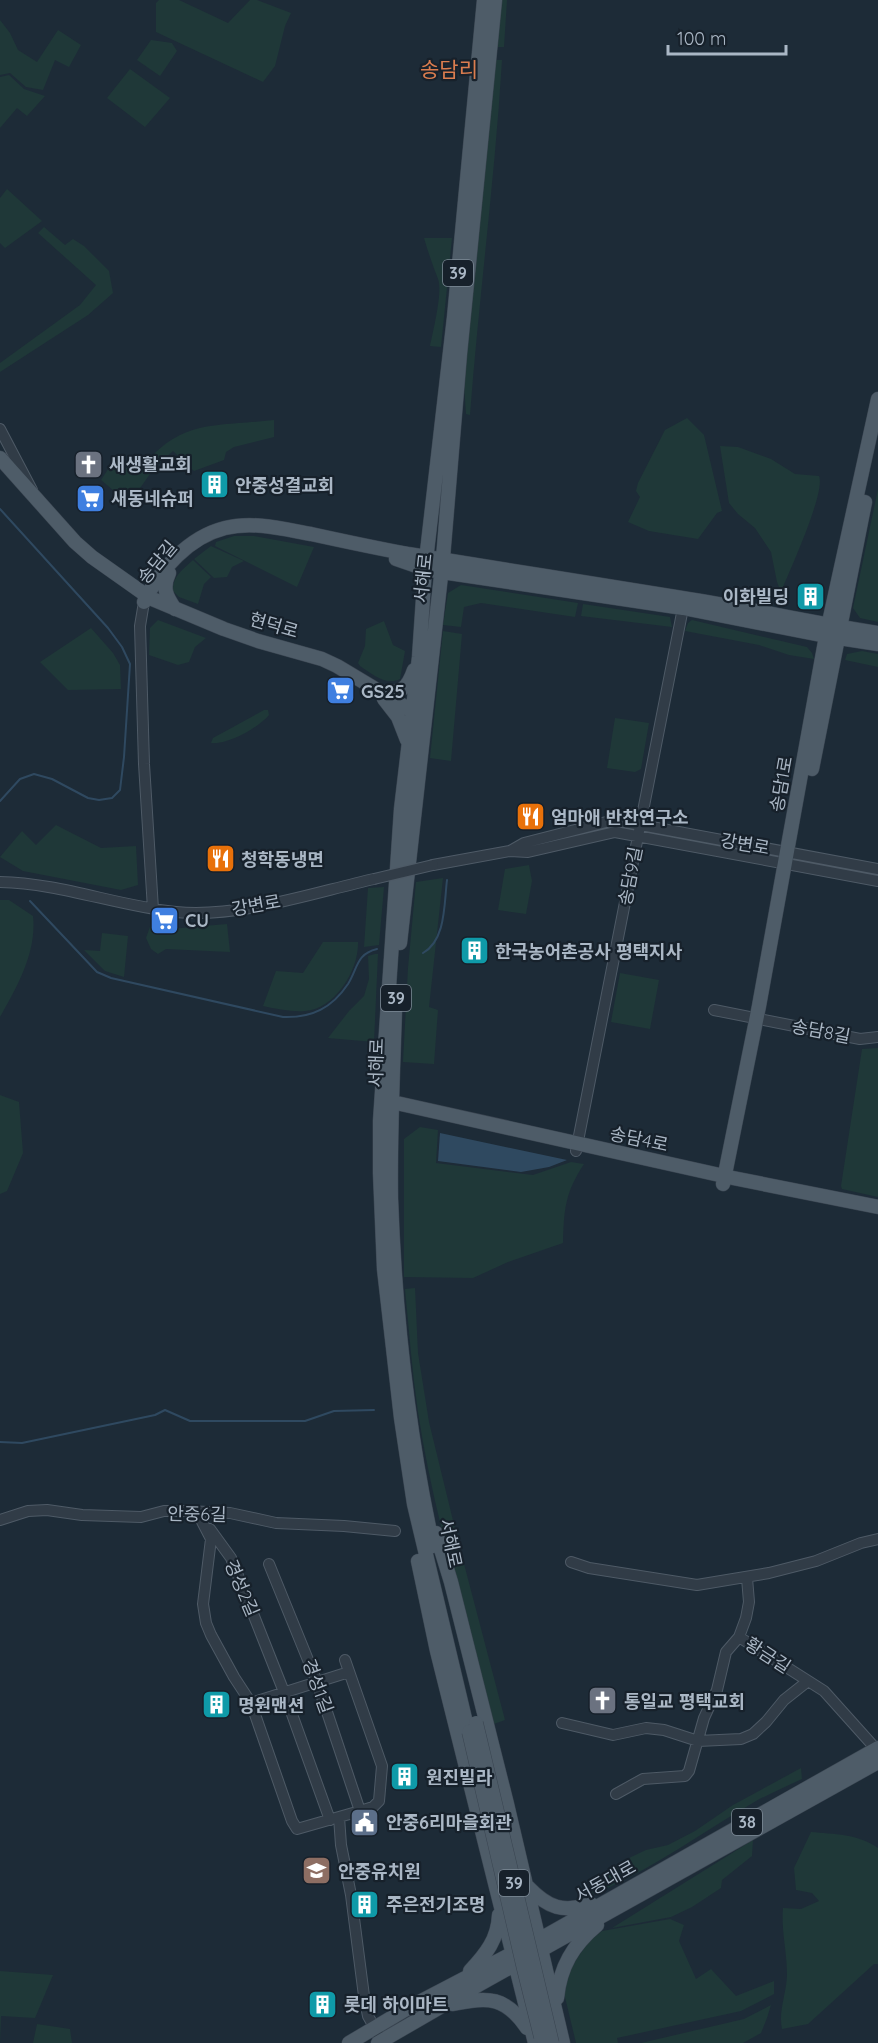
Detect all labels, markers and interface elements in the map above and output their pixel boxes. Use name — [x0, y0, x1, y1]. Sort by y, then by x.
scale bar — [668, 18, 786, 56]
text: 100 m — [677, 27, 726, 50]
district label: 송담리 — [420, 56, 478, 82]
road number: 39 — [443, 260, 473, 286]
church icon: 새생활교회 — [72, 448, 104, 480]
place label: 새생활교회 — [109, 453, 192, 476]
building icon: 안중성결교회 — [198, 469, 230, 501]
place label: 안중성결교회 — [235, 474, 334, 497]
supermarket icon: 새동네슈퍼 — [74, 482, 106, 514]
place label: 새동네슈퍼 — [111, 487, 194, 510]
street label: 송담길 — [132, 536, 182, 588]
street label: 서해로 — [409, 552, 437, 604]
building icon: 이화빌딩 — [794, 580, 826, 612]
place label: 이화빌딩 — [723, 585, 789, 608]
street label: 현덕로 — [247, 607, 301, 643]
supermarket icon: GS25 — [324, 675, 356, 707]
place label: GS25 — [361, 680, 405, 703]
street label: 송담1로 — [765, 754, 797, 814]
restaurant icon: 엄마애 반찬연구소 — [514, 801, 546, 833]
place label: 엄마애 반찬연구소 — [551, 806, 689, 829]
street label: 강변로 — [719, 828, 771, 860]
restaurant icon: 청학동냉면 — [204, 843, 236, 875]
street label: 송담9길 — [613, 844, 647, 908]
place label: 청학동냉면 — [241, 848, 324, 871]
street label: 강변로 — [230, 889, 282, 921]
supermarket icon: CU — [148, 904, 180, 936]
place label: CU — [185, 909, 209, 932]
building icon: 한국농어촌공사 평택지사 — [458, 935, 490, 967]
place label: 한국농어촌공사 평택지사 — [495, 940, 683, 963]
road number: 39 — [381, 985, 411, 1011]
street label: 송담8길 — [790, 1014, 852, 1048]
street label: 서해로 — [364, 1038, 388, 1088]
street label: 송담4로 — [608, 1122, 670, 1156]
street label: 안중6길 — [167, 1502, 227, 1526]
street label: 서해로 — [435, 1516, 467, 1570]
street label: 경성2길 — [220, 1556, 264, 1620]
street label: 황금길 — [741, 1632, 795, 1678]
street label: 경성1길 — [298, 1656, 338, 1716]
church icon: 통일교 평택교회 — [587, 1685, 619, 1717]
building icon: 명원맨션 — [201, 1689, 233, 1721]
place label: 통일교 평택교회 — [624, 1690, 745, 1713]
place label: 명원맨션 — [238, 1694, 304, 1717]
building icon: 원진빌라 — [389, 1761, 421, 1793]
place label: 원진빌라 — [426, 1766, 493, 1789]
public building icon: 안중6리마을회관 — [349, 1806, 381, 1838]
road number: 38 — [732, 1809, 762, 1835]
place label: 안중6리마을회관 — [386, 1811, 512, 1834]
school or university icon: 안중유치원 — [301, 1855, 333, 1887]
street label: 서동대로 — [570, 1855, 640, 1907]
place label: 안중유치원 — [338, 1860, 421, 1883]
road number: 39 — [499, 1870, 529, 1896]
building icon: 주은전기조명 — [349, 1888, 381, 1920]
place label: 주은전기조명 — [386, 1893, 485, 1916]
building icon: 롯데 하이마트 — [307, 1988, 339, 2020]
place label: 롯데 하이마트 — [344, 1993, 448, 2016]

